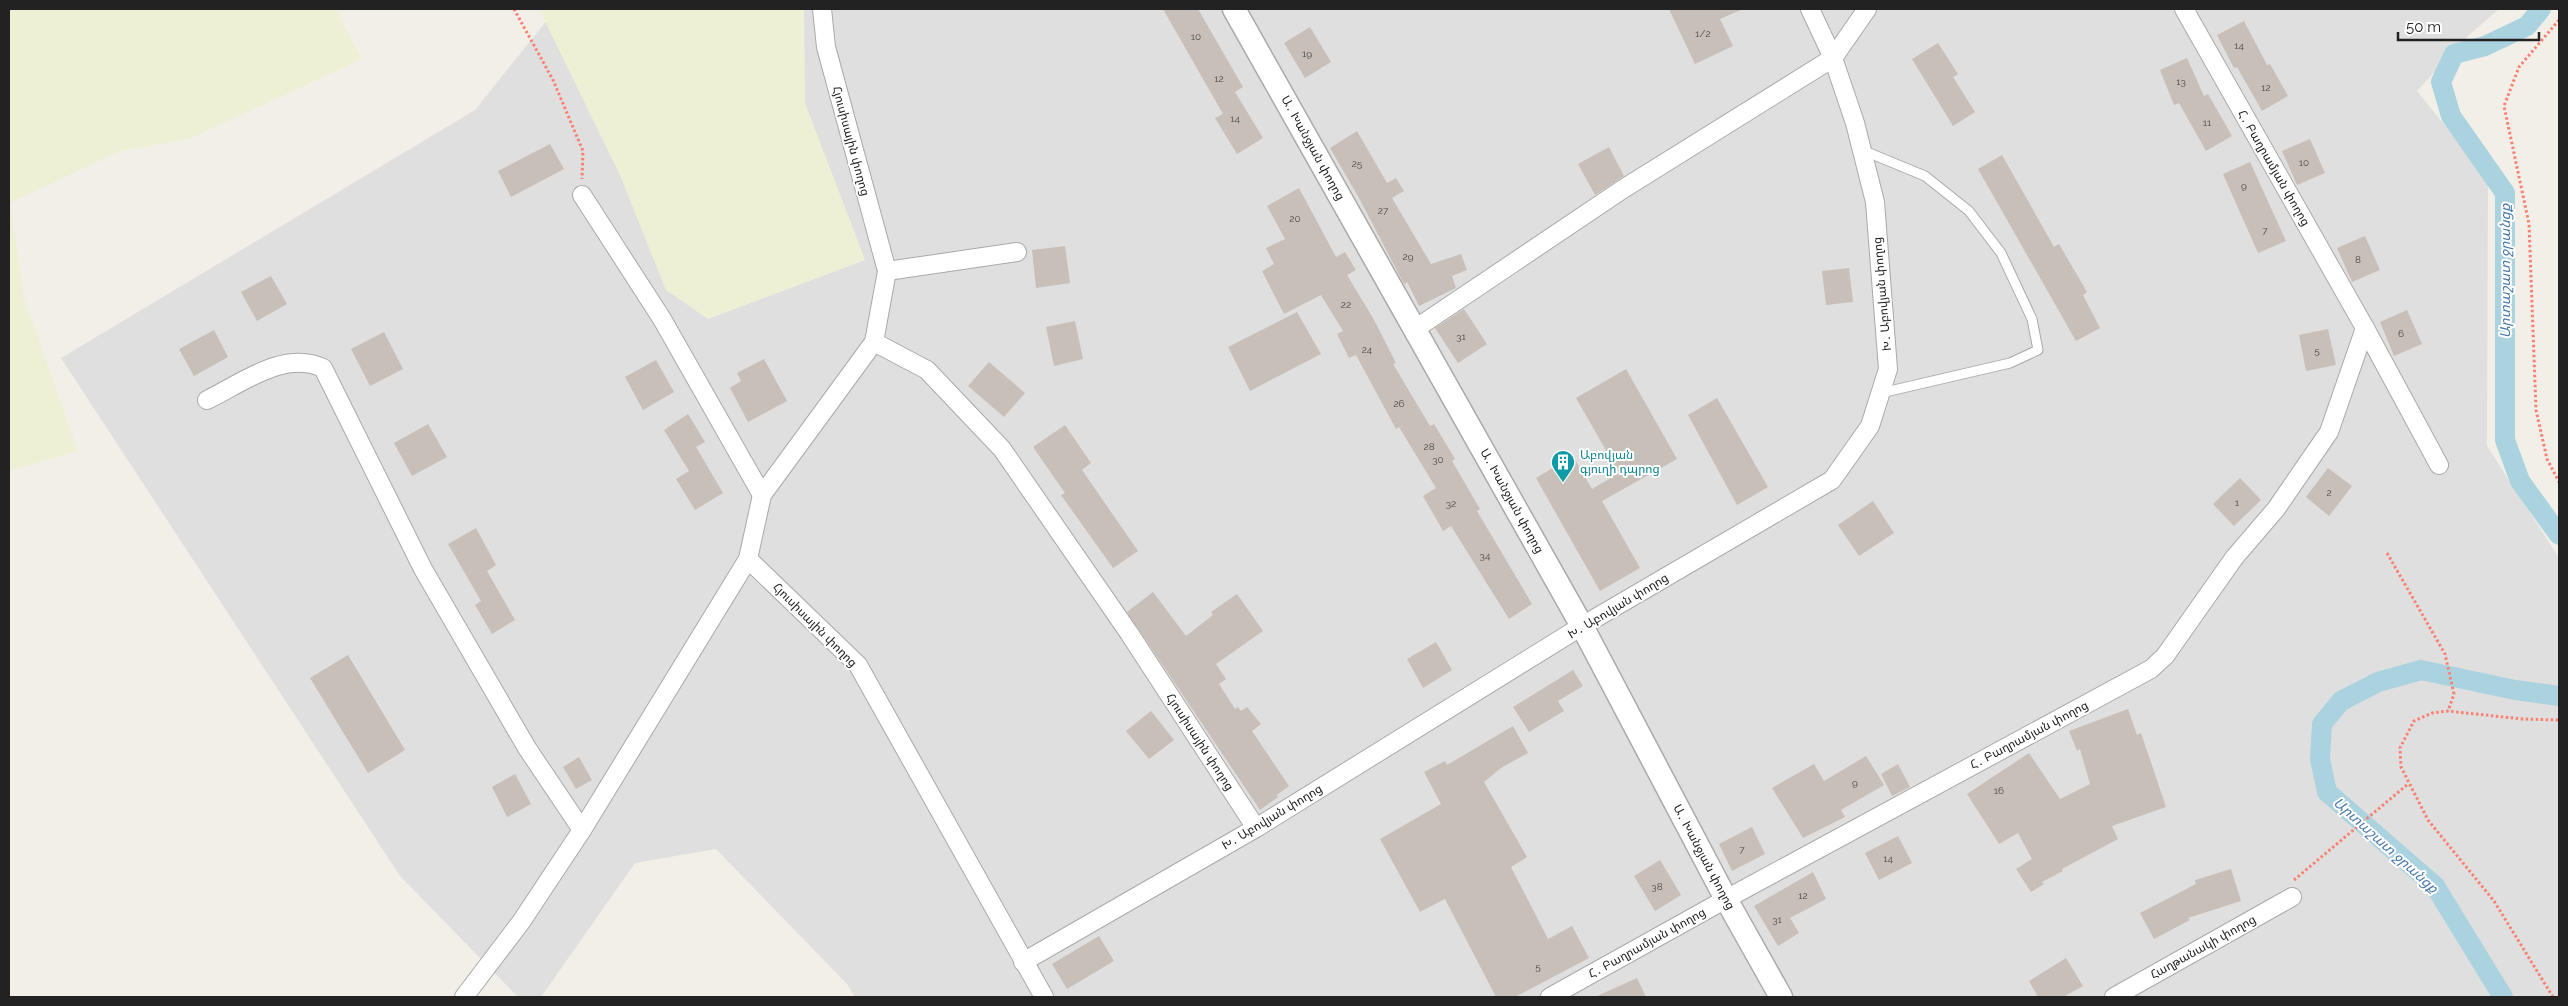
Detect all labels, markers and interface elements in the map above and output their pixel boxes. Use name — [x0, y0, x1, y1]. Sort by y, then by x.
scale bar — [2398, 10, 2539, 42]
text: 50 m — [2406, 18, 2441, 36]
house number: 1/2 — [1695, 28, 1711, 39]
house number: 10 — [1191, 31, 1201, 42]
house number: 14 — [2234, 40, 2244, 51]
house number: 19 — [1302, 48, 1312, 59]
house number: 12 — [1214, 73, 1224, 84]
house number: 13 — [2176, 76, 2186, 87]
house number: 12 — [2261, 82, 2271, 93]
street label: Հյուսիսային փողոց — [830, 85, 872, 197]
street label: Ա․ Խանջյան փողոց — [1278, 93, 1348, 203]
street label: Հ․ Բաղրամյան փողոց — [2235, 107, 2313, 229]
house number: 14 — [1230, 113, 1240, 124]
house number: 11 — [2203, 117, 2212, 128]
house number: 10 — [2299, 157, 2309, 168]
house number: 25 — [1352, 158, 1363, 169]
house number: 9 — [2241, 180, 2247, 191]
water label: Արտաշատ ջրանցք — [2497, 203, 2514, 338]
house number: 27 — [1378, 205, 1389, 216]
house number: 20 — [1289, 213, 1301, 224]
house number: 7 — [2262, 225, 2268, 236]
street label: Խ․ Աբովյան փողոց — [1870, 236, 1894, 352]
house number: 29 — [1402, 251, 1414, 262]
house number: 8 — [2355, 254, 2361, 265]
house number: 22 — [1341, 299, 1351, 310]
house number: 6 — [2398, 328, 2404, 339]
house number: 31 — [1456, 331, 1467, 342]
house number: 24 — [1362, 344, 1373, 355]
house number: 5 — [2314, 345, 2320, 356]
house number: 26 — [1393, 398, 1405, 409]
house number: 28 — [1423, 441, 1435, 452]
street label: Ա․ Խանջյան փողոց — [1477, 446, 1547, 556]
place label: Աբովյան գյուղի դպրոց — [1580, 448, 1660, 476]
building icon: Աբովյան գյուղի դպրոց — [1550, 449, 1576, 483]
house number: 30 — [1432, 454, 1444, 465]
house number: 2 — [2326, 487, 2332, 498]
house number: 1 — [2235, 497, 2240, 508]
house number: 32 — [1446, 498, 1456, 509]
house number: 34 — [1480, 550, 1491, 561]
street label: Խ․ Աբովյան փողոց — [1565, 570, 1671, 642]
street label: Հյուսիսային փողոց — [770, 580, 860, 670]
street label: Հյուսիսային փողոց — [1163, 691, 1237, 793]
street label: Հ․ Բաղրամյան փողոց — [1968, 698, 2090, 772]
house number: 9 — [1852, 777, 1858, 788]
street label: Խ․ Աբովյան փողոց — [1219, 781, 1325, 853]
house number: 16 — [1994, 785, 2004, 796]
water label: Արտաշատ ջրանցք — [2330, 794, 2442, 897]
street label: Ա․ Խանջյան փողոց — [1670, 802, 1738, 912]
house number: 7 — [1739, 844, 1745, 855]
house number: 14 — [1883, 853, 1893, 864]
house number: 38 — [1651, 881, 1663, 892]
house number: 12 — [1798, 890, 1808, 901]
street label: Հ․ Բաղրամյան փողոց — [1586, 905, 1708, 981]
street label: Հաղթանակի փողոց — [2148, 912, 2258, 982]
house number: 31 — [1772, 914, 1783, 925]
house number: 5 — [1535, 961, 1541, 972]

